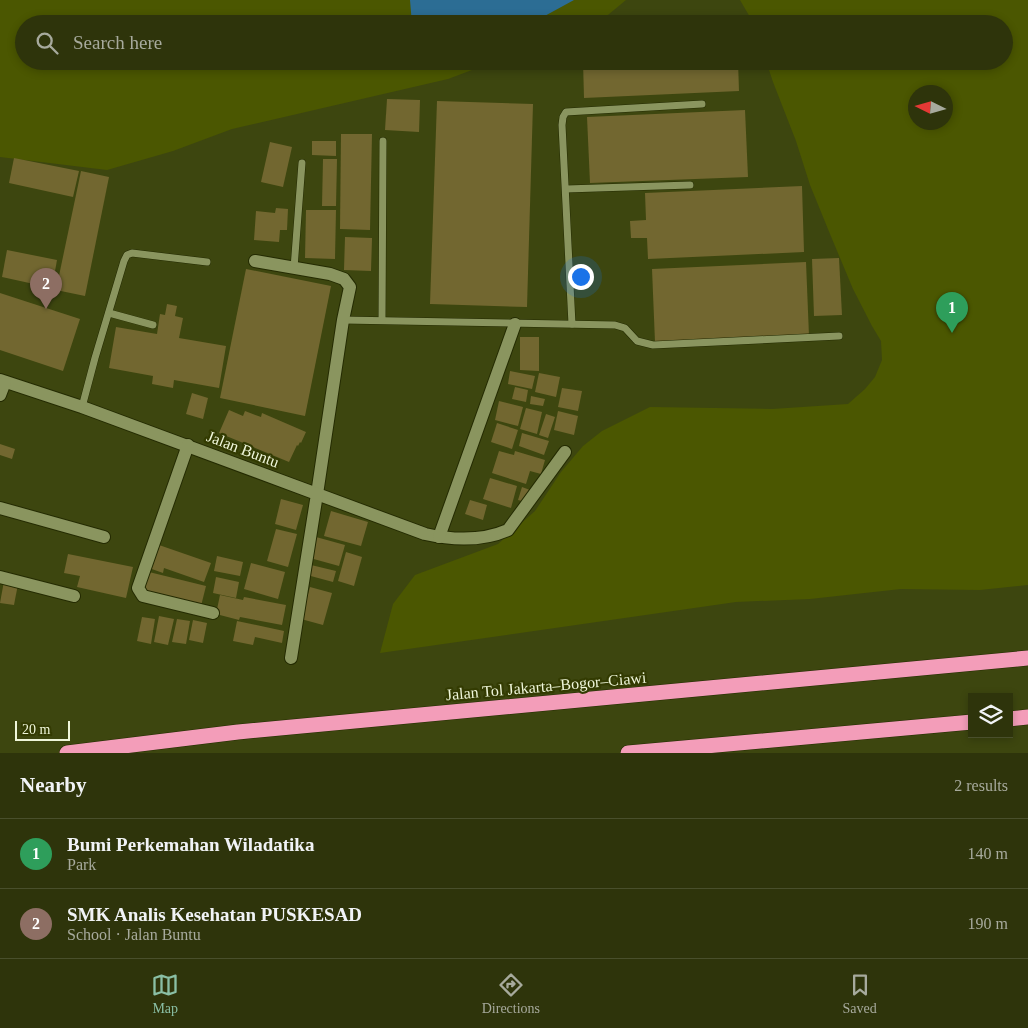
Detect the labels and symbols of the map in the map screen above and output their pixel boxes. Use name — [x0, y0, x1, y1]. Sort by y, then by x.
north arrow — [908, 85, 953, 130]
your location — [568, 264, 594, 290]
pin: 2 — [30, 268, 62, 309]
pin: 1 — [936, 292, 968, 333]
street label: Jalan Buntu — [204, 427, 282, 471]
street label: Jalan Tol Jakarta–Bogor–Ciawi — [445, 669, 648, 704]
scale bar — [15, 718, 70, 741]

